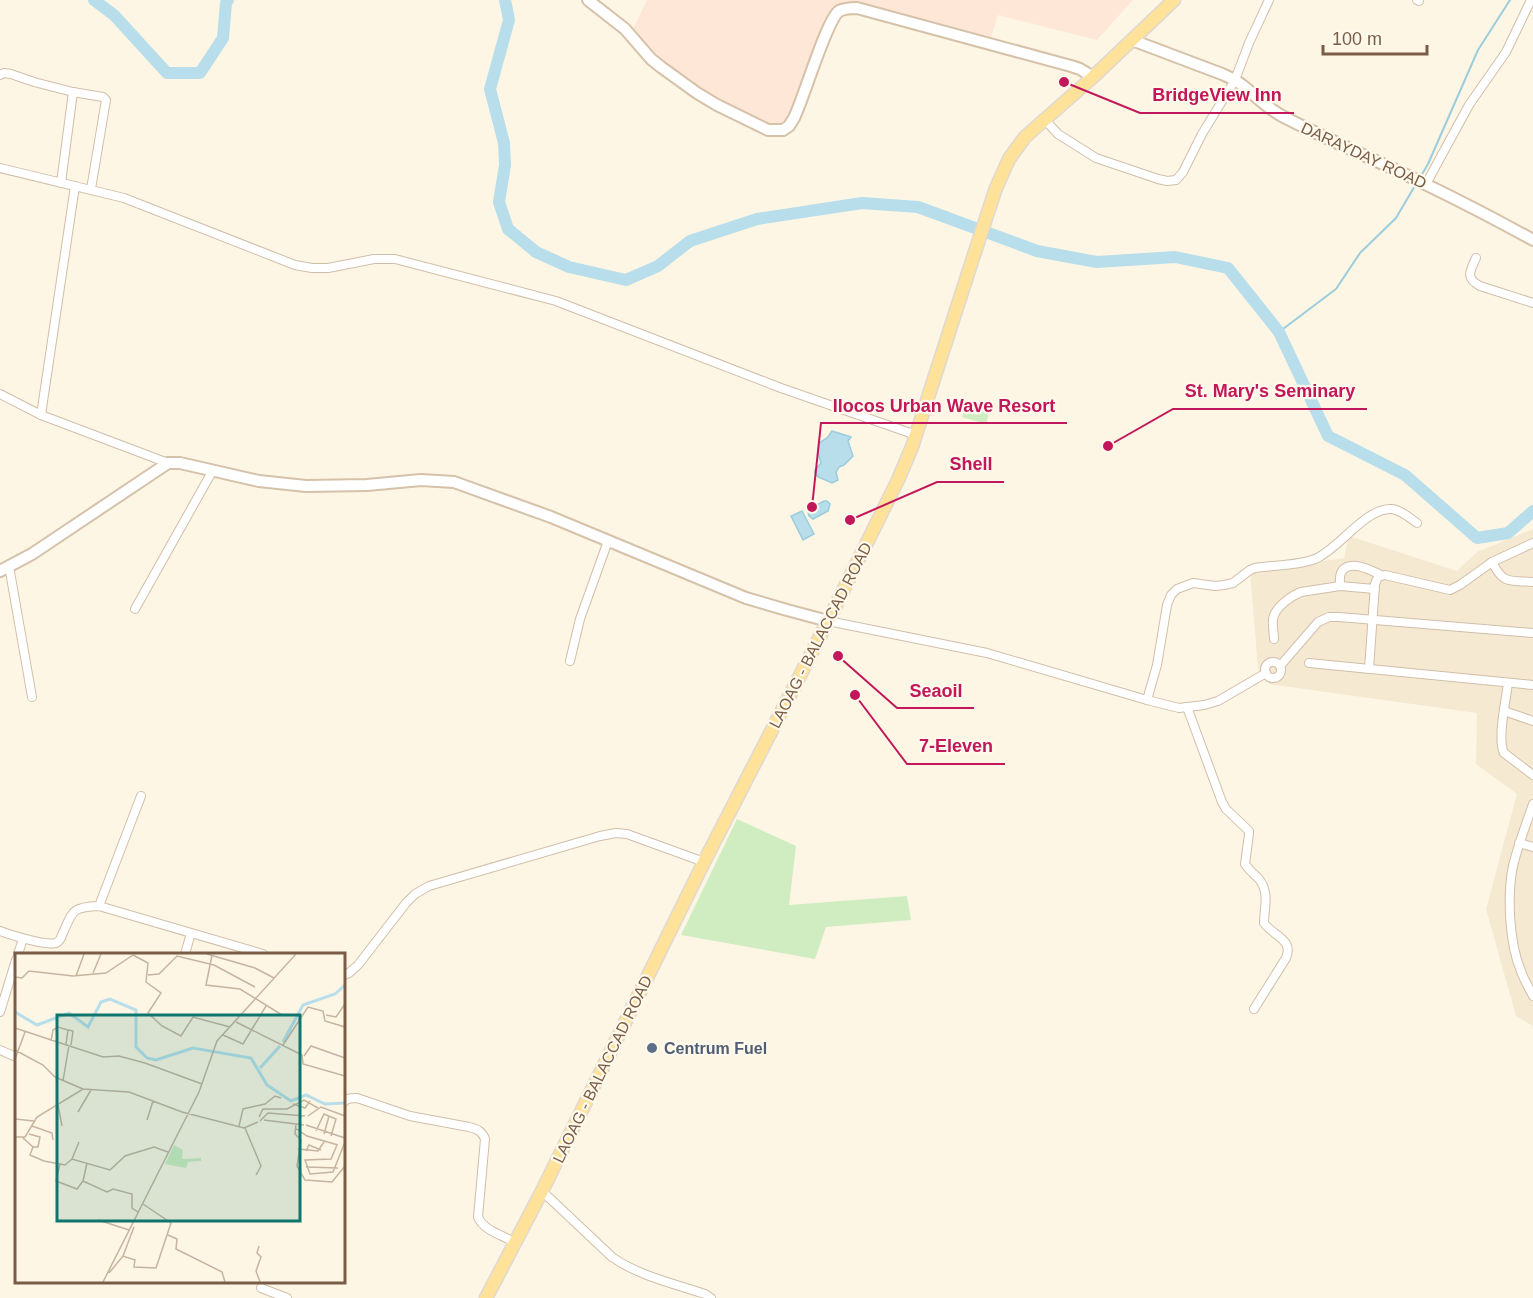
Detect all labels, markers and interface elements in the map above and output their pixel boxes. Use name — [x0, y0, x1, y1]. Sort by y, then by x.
scale bar — [1323, 18, 1426, 56]
text: 100 m — [1332, 29, 1382, 49]
callout: BridgeView Inn — [1140, 77, 1294, 113]
text: BridgeView Inn — [1152, 85, 1282, 105]
street label: DARAYDAY ROAD — [1299, 119, 1429, 192]
callout: St. Mary's Seminary — [1173, 373, 1367, 409]
text: St. Mary's Seminary — [1185, 381, 1355, 401]
callout: Ilocos Urban Wave Resort — [821, 387, 1067, 423]
text: Ilocos Urban Wave Resort — [833, 396, 1055, 416]
callout: Shell — [937, 446, 1004, 482]
text: Shell — [949, 454, 993, 474]
street label: LAOAG - BALACCAD ROAD — [766, 539, 875, 731]
callout: Seaoil — [897, 672, 974, 708]
text: Seaoil — [909, 681, 963, 701]
callout: 7-Eleven — [907, 728, 1005, 764]
text: 7-Eleven — [919, 736, 993, 756]
inset map — [15, 953, 345, 1283]
street label: LAOAG - BALACCAD ROAD — [550, 973, 655, 1166]
place label: Centrum Fuel — [664, 1040, 767, 1057]
marker: Centrum Fuel — [645, 1041, 659, 1055]

